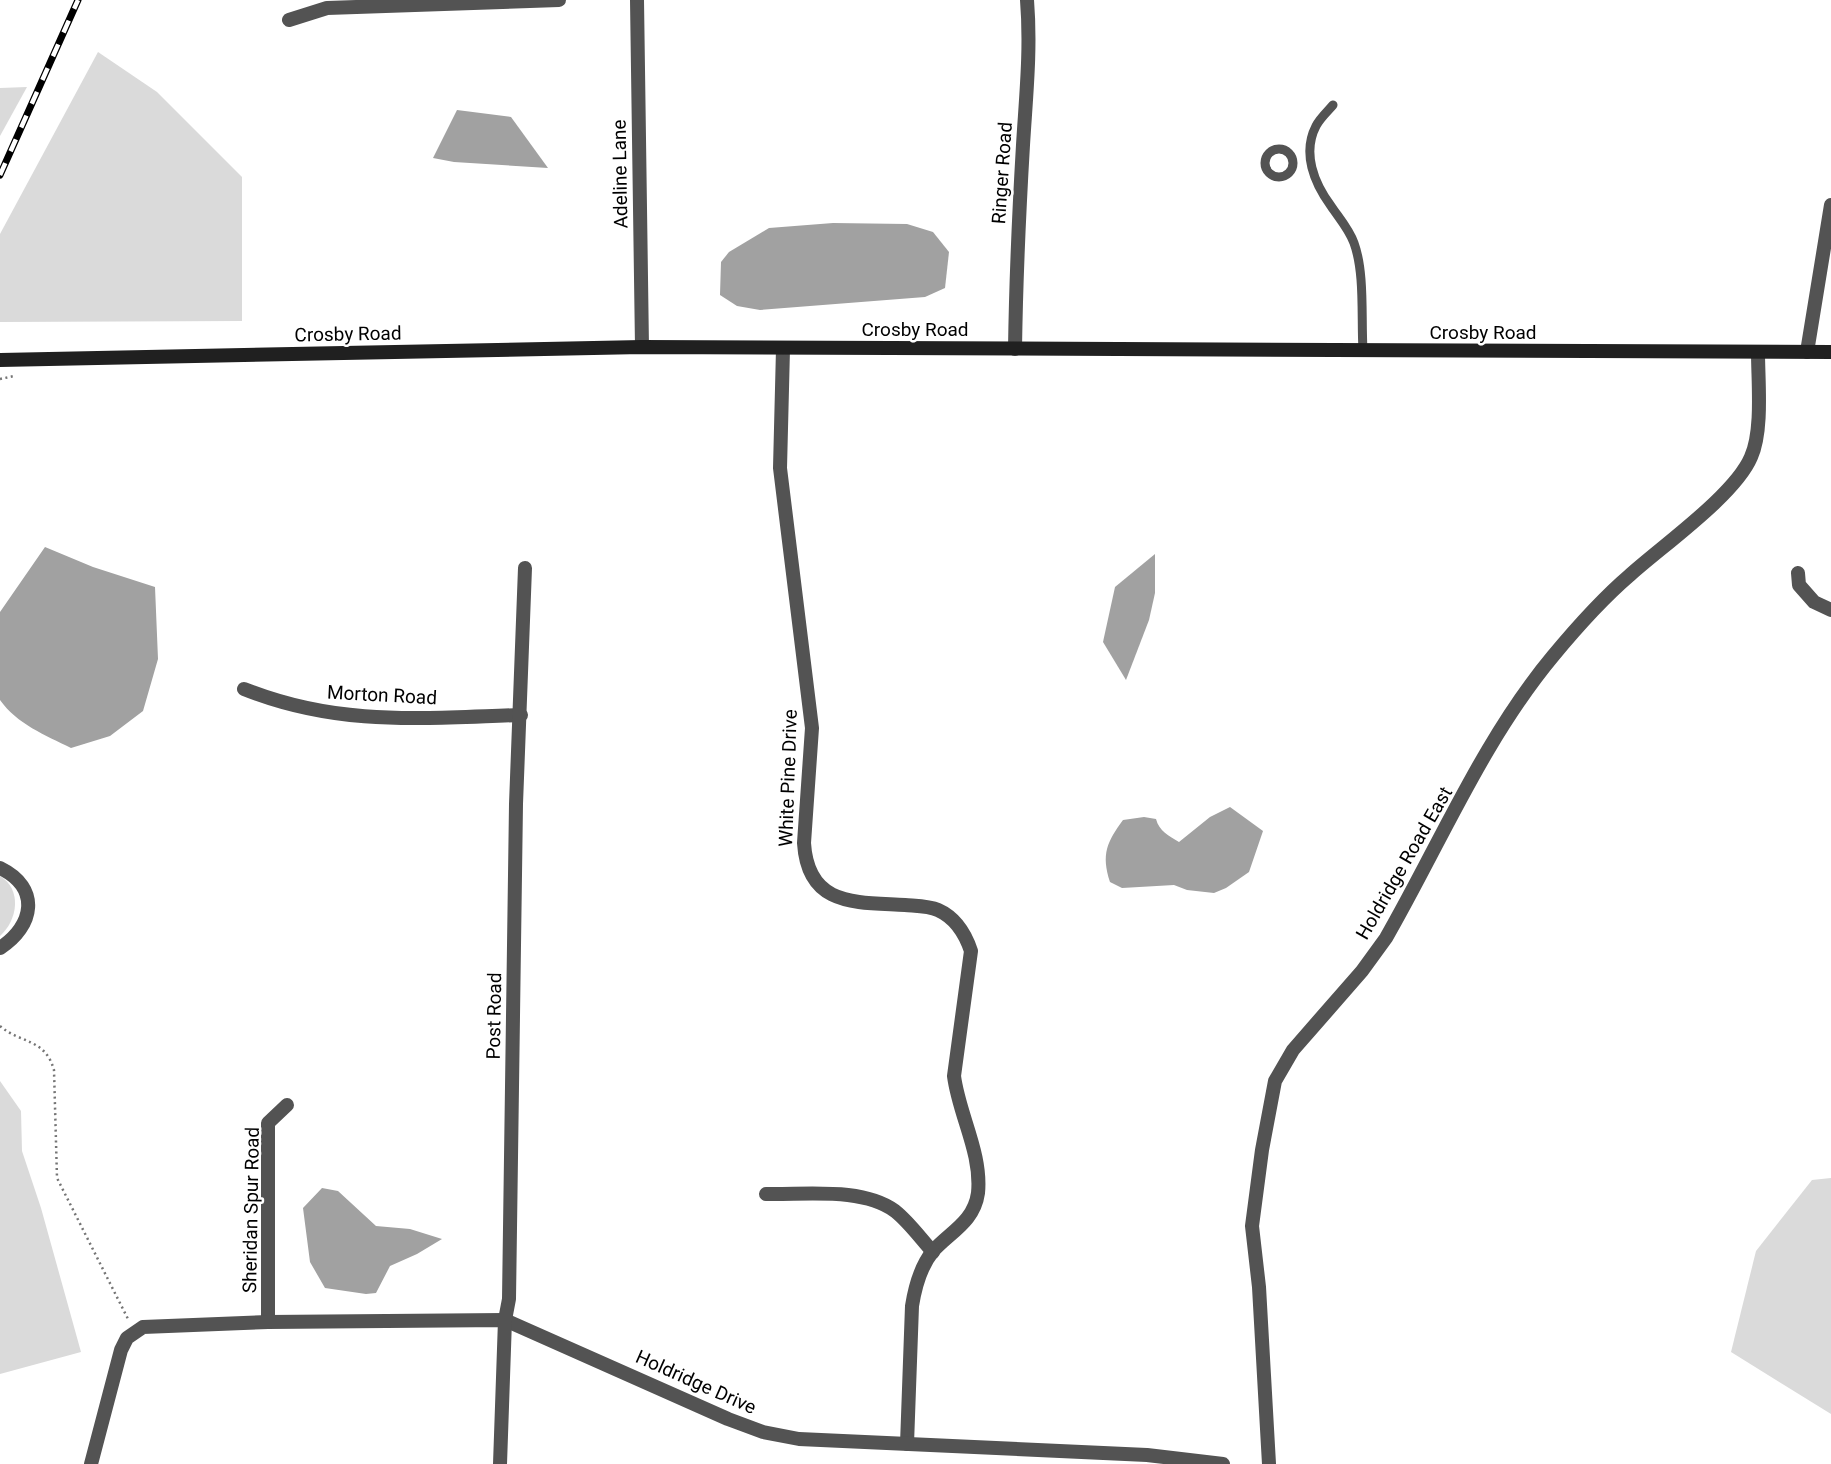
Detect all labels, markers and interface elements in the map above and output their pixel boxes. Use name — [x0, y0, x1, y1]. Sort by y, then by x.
street label: Adeline Lane — [608, 119, 632, 229]
street label: Ringer Road — [987, 121, 1017, 225]
street label: Crosby Road — [861, 318, 969, 341]
street label: Crosby Road — [1429, 321, 1537, 344]
street label: Crosby Road — [294, 322, 402, 346]
street label: Morton Road — [326, 681, 438, 709]
street label: White Pine Drive — [774, 709, 802, 847]
street label: Holdridge Road East — [1351, 783, 1457, 943]
street label: Post Road — [482, 972, 506, 1060]
street label: Sheridan Spur Road — [238, 1127, 264, 1293]
street label: Holdridge Drive — [632, 1345, 760, 1419]

